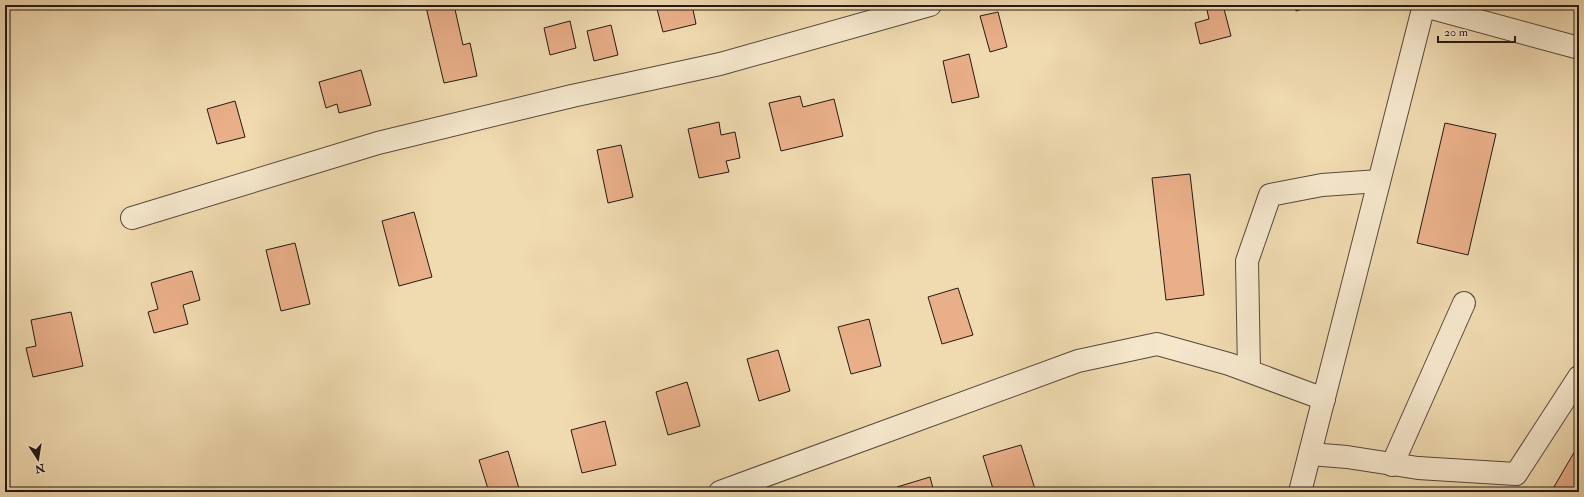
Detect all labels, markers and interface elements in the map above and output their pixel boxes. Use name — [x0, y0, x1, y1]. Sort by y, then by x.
scale bar — [1438, 18, 1515, 44]
text: 20 m — [1444, 25, 1469, 40]
north arrow — [18, 439, 58, 479]
text: N — [33, 461, 47, 476]

